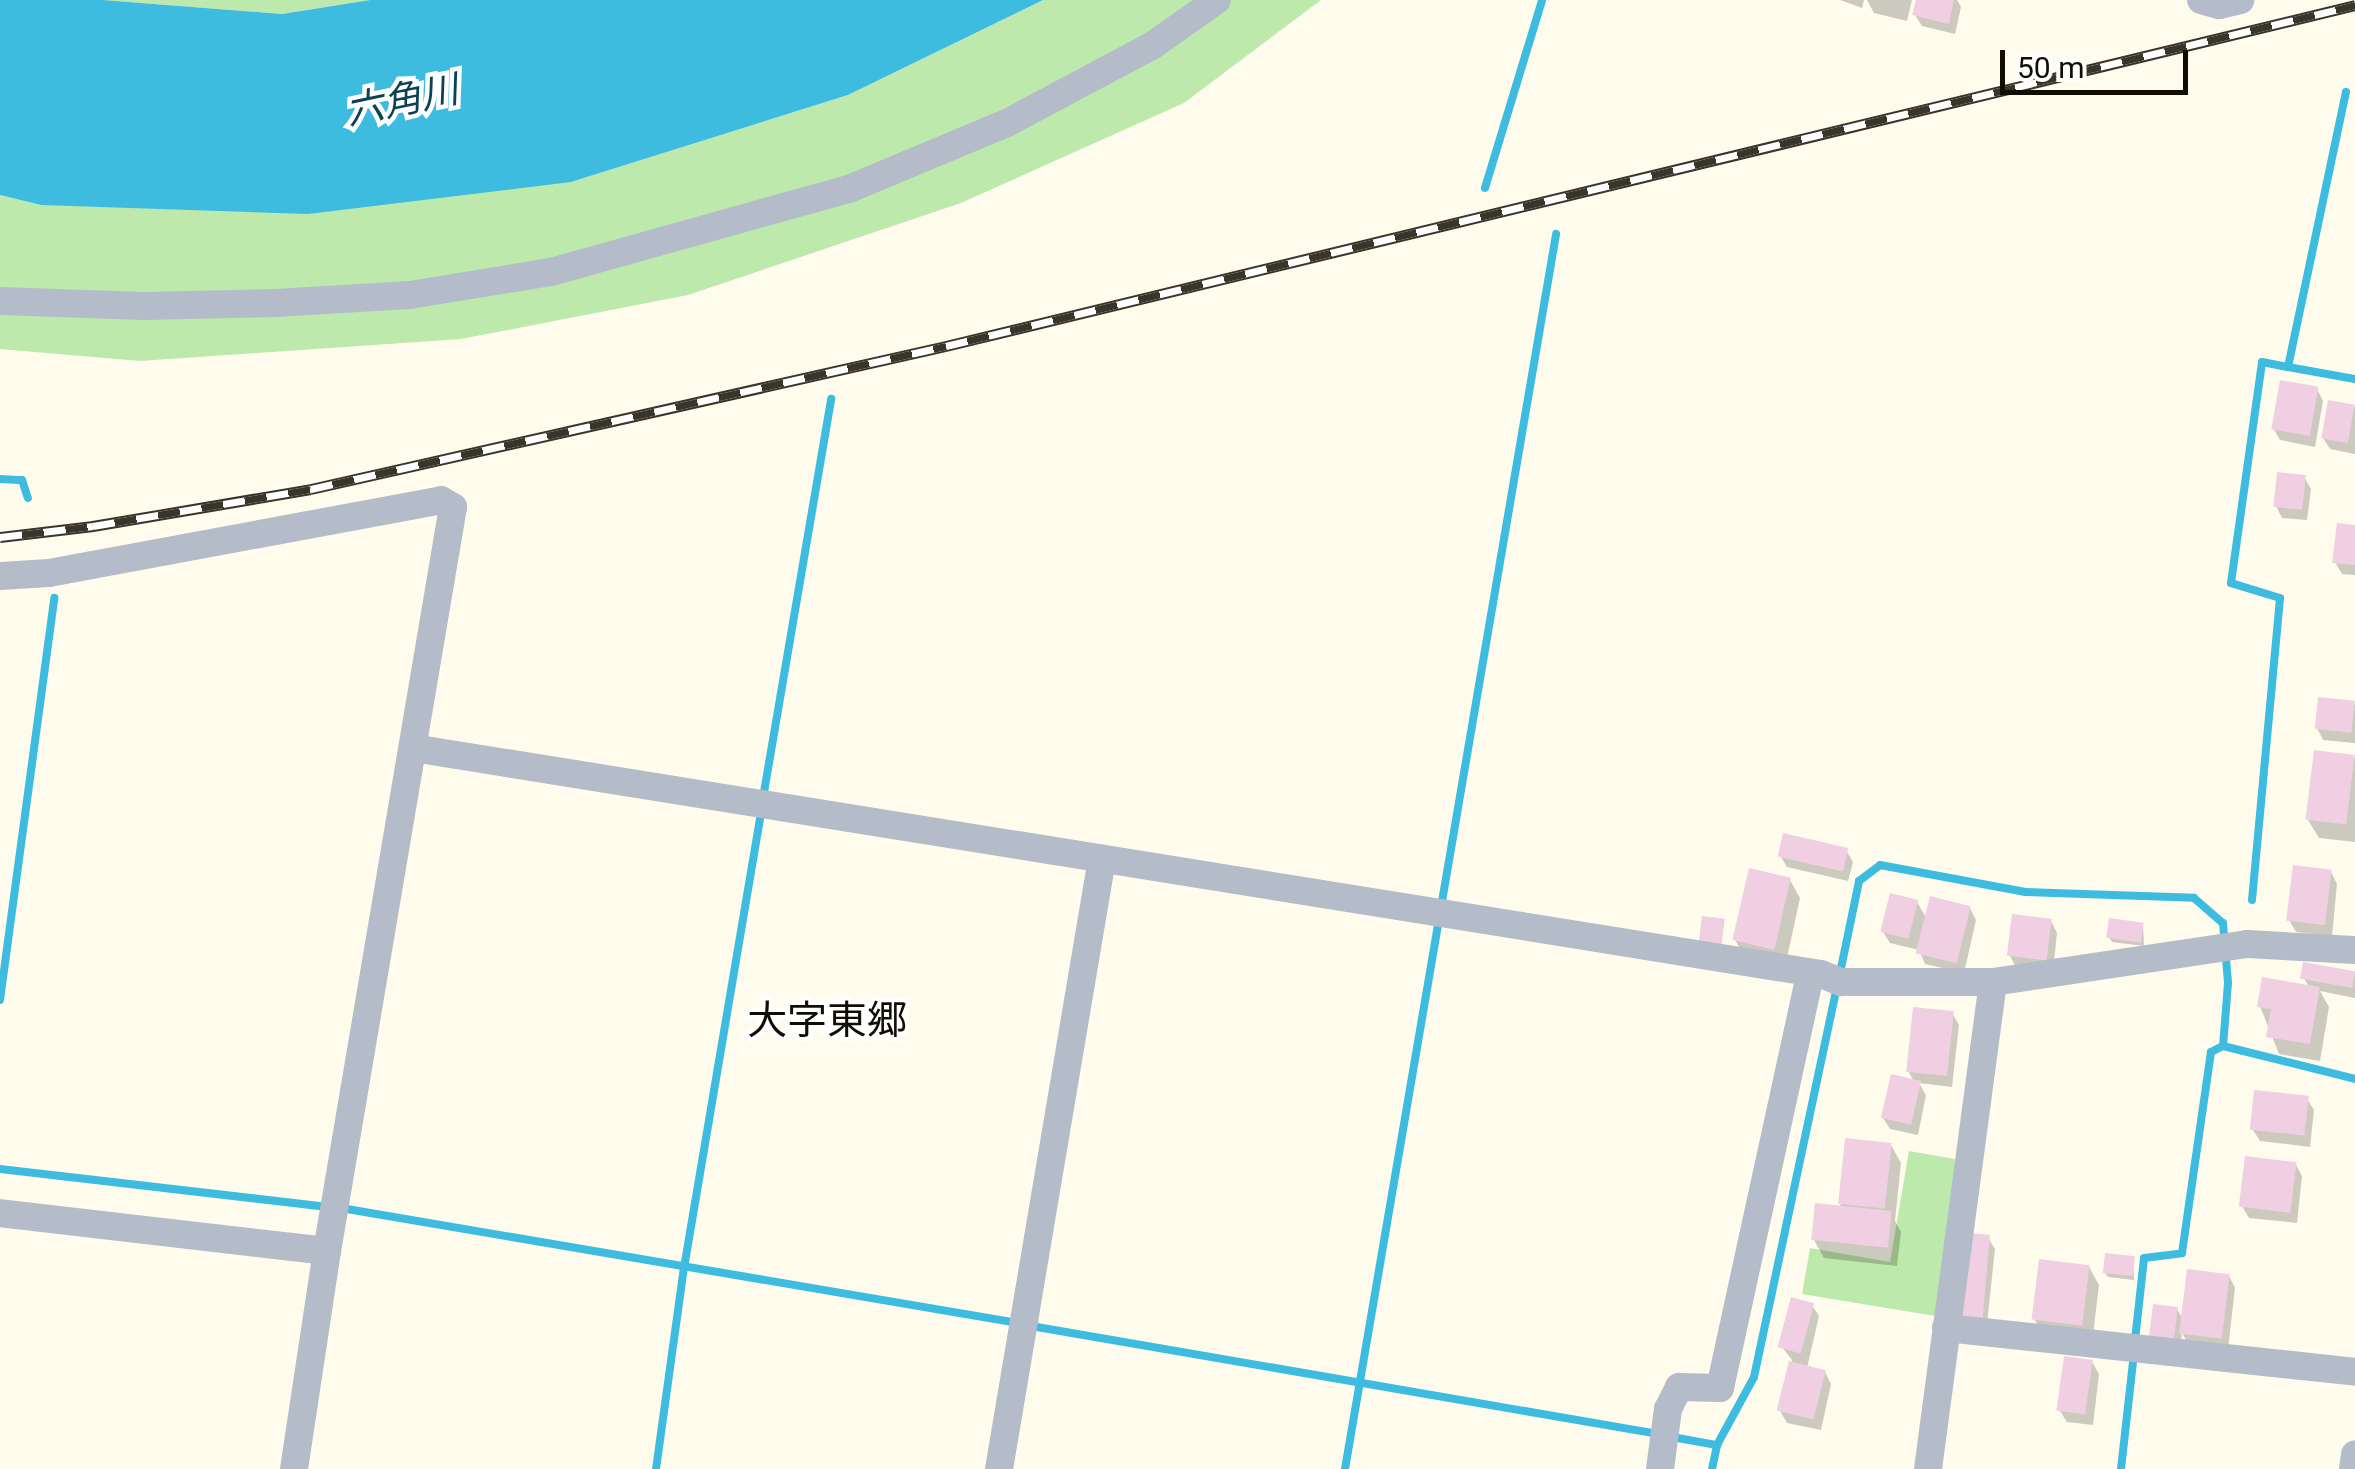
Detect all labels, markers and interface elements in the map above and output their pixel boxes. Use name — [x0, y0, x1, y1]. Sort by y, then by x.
scale bar — [2005, 30, 2192, 92]
text: 50 m — [2017, 50, 2084, 85]
water label: 六角川 — [342, 67, 462, 135]
district label: 大字東郷 — [747, 997, 907, 1045]

